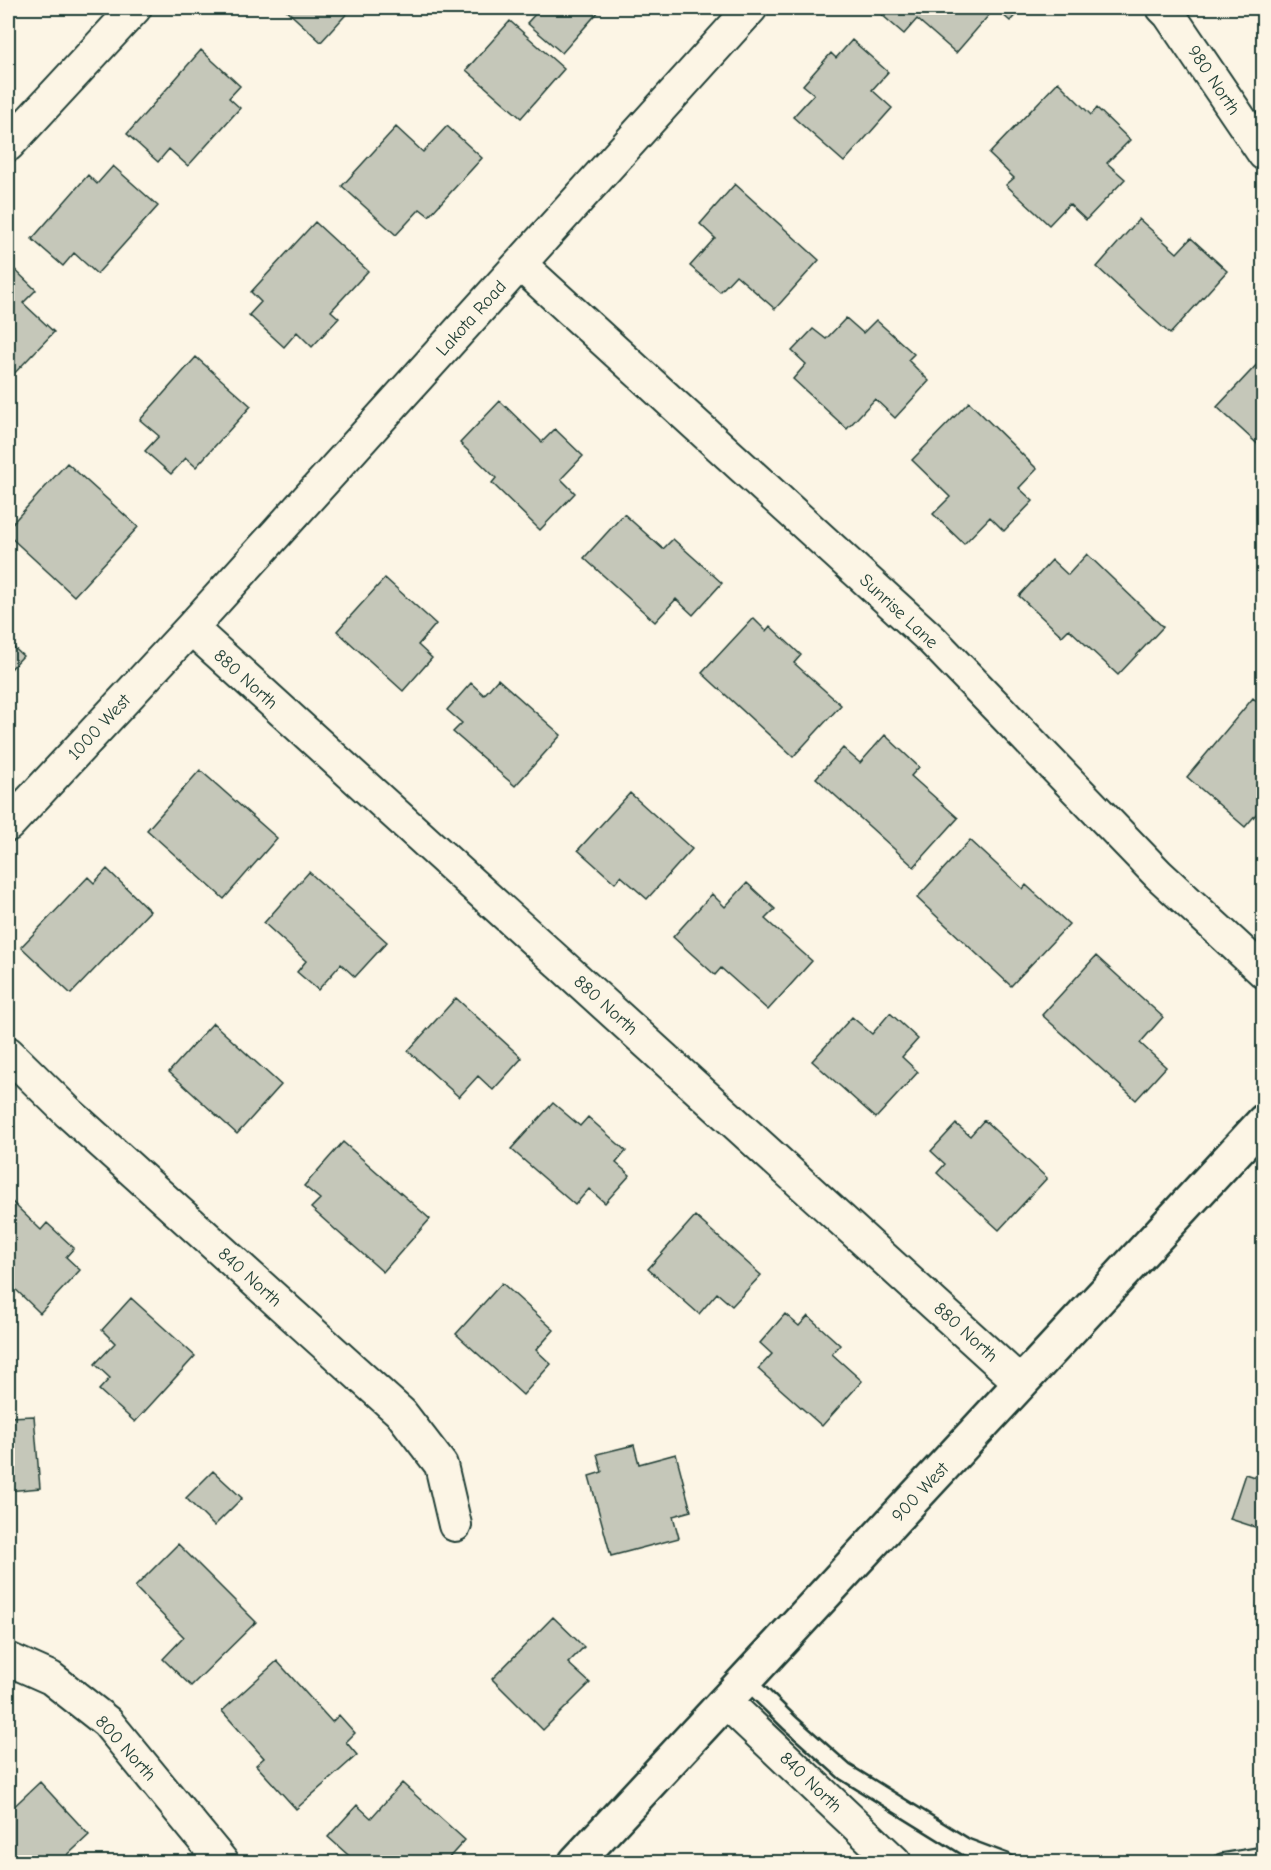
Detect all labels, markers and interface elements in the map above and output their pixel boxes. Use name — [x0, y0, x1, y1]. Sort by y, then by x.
street label: 980 North — [1183, 42, 1244, 119]
street label: Lakota Road — [432, 276, 511, 360]
street label: Sunrise Lane — [855, 570, 942, 653]
street label: 880 North — [209, 645, 282, 714]
street label: 1000 West — [64, 690, 136, 765]
street label: 880 North — [569, 971, 642, 1040]
street label: 840 North — [214, 1243, 286, 1311]
street label: 880 North — [929, 1298, 1002, 1367]
street label: 900 West — [888, 1458, 954, 1526]
street label: 800 North — [91, 1711, 160, 1785]
street label: 840 North — [775, 1748, 846, 1817]

